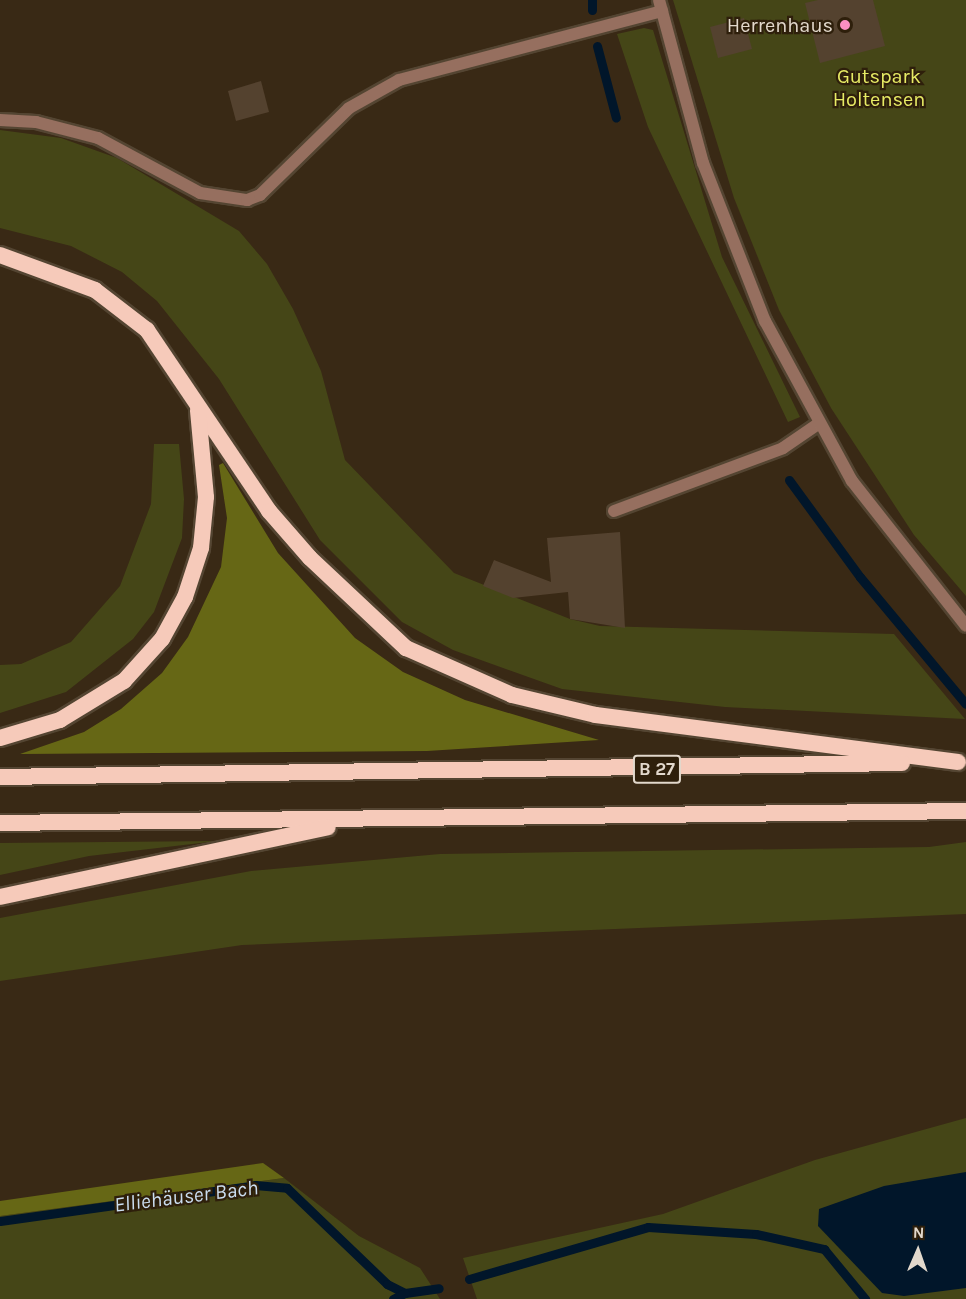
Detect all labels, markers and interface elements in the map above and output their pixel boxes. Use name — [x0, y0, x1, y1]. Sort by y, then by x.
place label: Herrenhaus — [727, 13, 833, 37]
marker: Herrenhaus — [838, 18, 852, 32]
park label: Gutspark Holtensen — [833, 64, 925, 111]
road number: B 27 — [632, 754, 682, 784]
water label: Elliehäuser Bach — [113, 1175, 259, 1217]
north arrow — [888, 1221, 948, 1281]
text: N — [913, 1223, 925, 1242]

